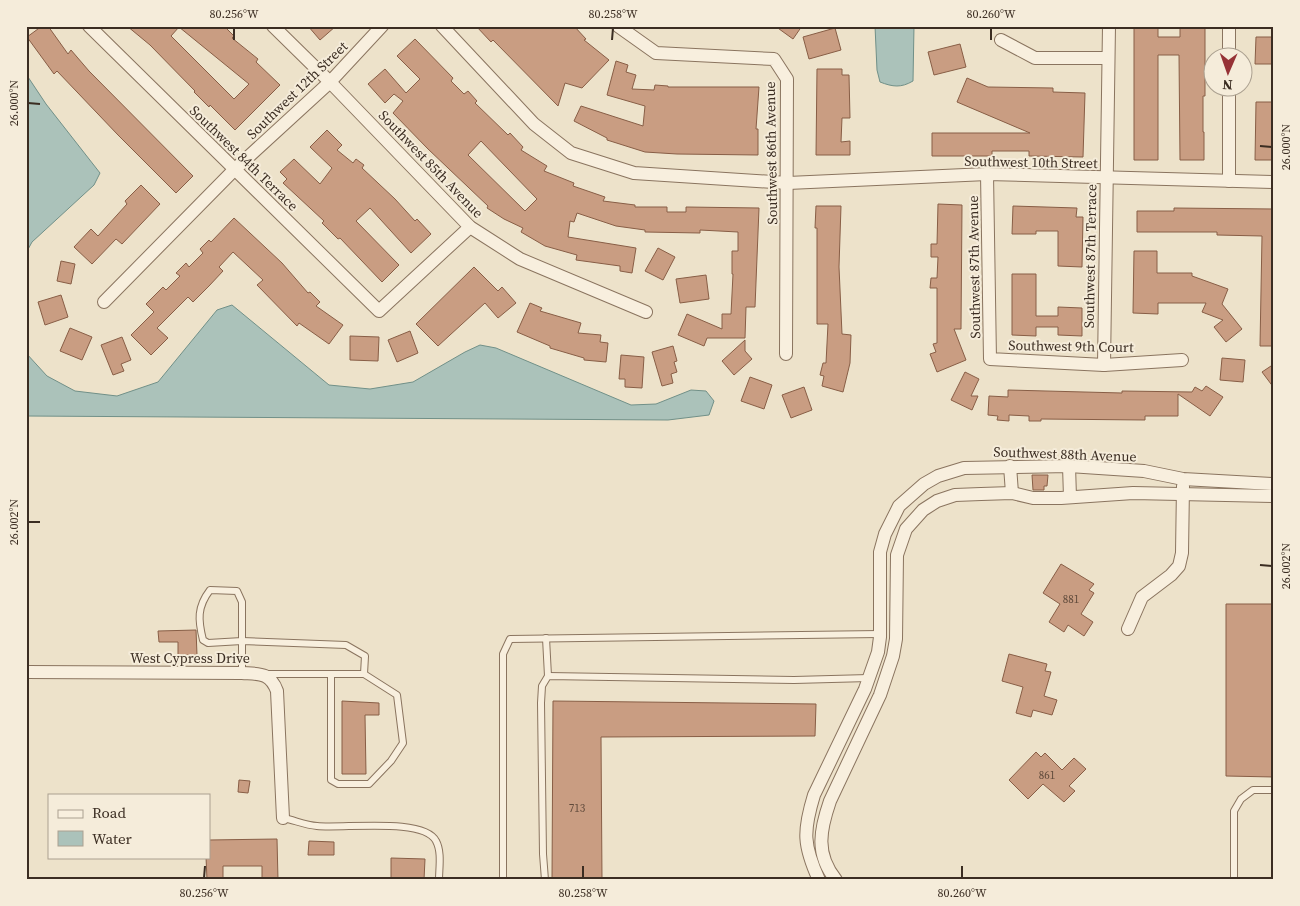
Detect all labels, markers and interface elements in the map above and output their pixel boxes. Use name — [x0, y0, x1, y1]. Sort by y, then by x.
text: 80.256°W — [209, 6, 259, 22]
text: 80.258°W — [588, 6, 638, 22]
text: 80.260°W — [966, 6, 1016, 22]
street label: Southwest 12th Street — [242, 36, 352, 143]
north arrow — [1202, 48, 1252, 98]
text: N — [1222, 75, 1233, 95]
text: 26.000°N — [6, 80, 22, 126]
street label: Southwest 86th Avenue — [760, 81, 782, 225]
street label: Southwest 84th Terrace — [185, 101, 303, 215]
street label: Southwest 85th Avenue — [374, 106, 488, 222]
text: 26.000°N — [1278, 124, 1294, 170]
street label: Southwest 10th Street — [964, 151, 1098, 173]
street label: Southwest 87th Terrace — [1079, 184, 1101, 328]
street label: Southwest 87th Avenue — [963, 195, 985, 339]
street label: Southwest 9th Court — [1008, 335, 1134, 357]
street label: Southwest 88th Avenue — [993, 442, 1137, 466]
text: 26.002°N — [6, 499, 22, 545]
text: 26.002°N — [1278, 543, 1294, 589]
house number: 881 — [1063, 592, 1079, 607]
street label: West Cypress Drive — [130, 648, 250, 668]
house number: 861 — [1039, 768, 1055, 783]
legend — [48, 794, 210, 858]
house number: 713 — [569, 801, 586, 816]
text: Road — [92, 802, 126, 823]
text: Water — [92, 828, 133, 849]
text: 80.256°W — [179, 885, 229, 901]
text: 80.258°W — [558, 885, 608, 901]
text: 80.260°W — [937, 885, 987, 901]

